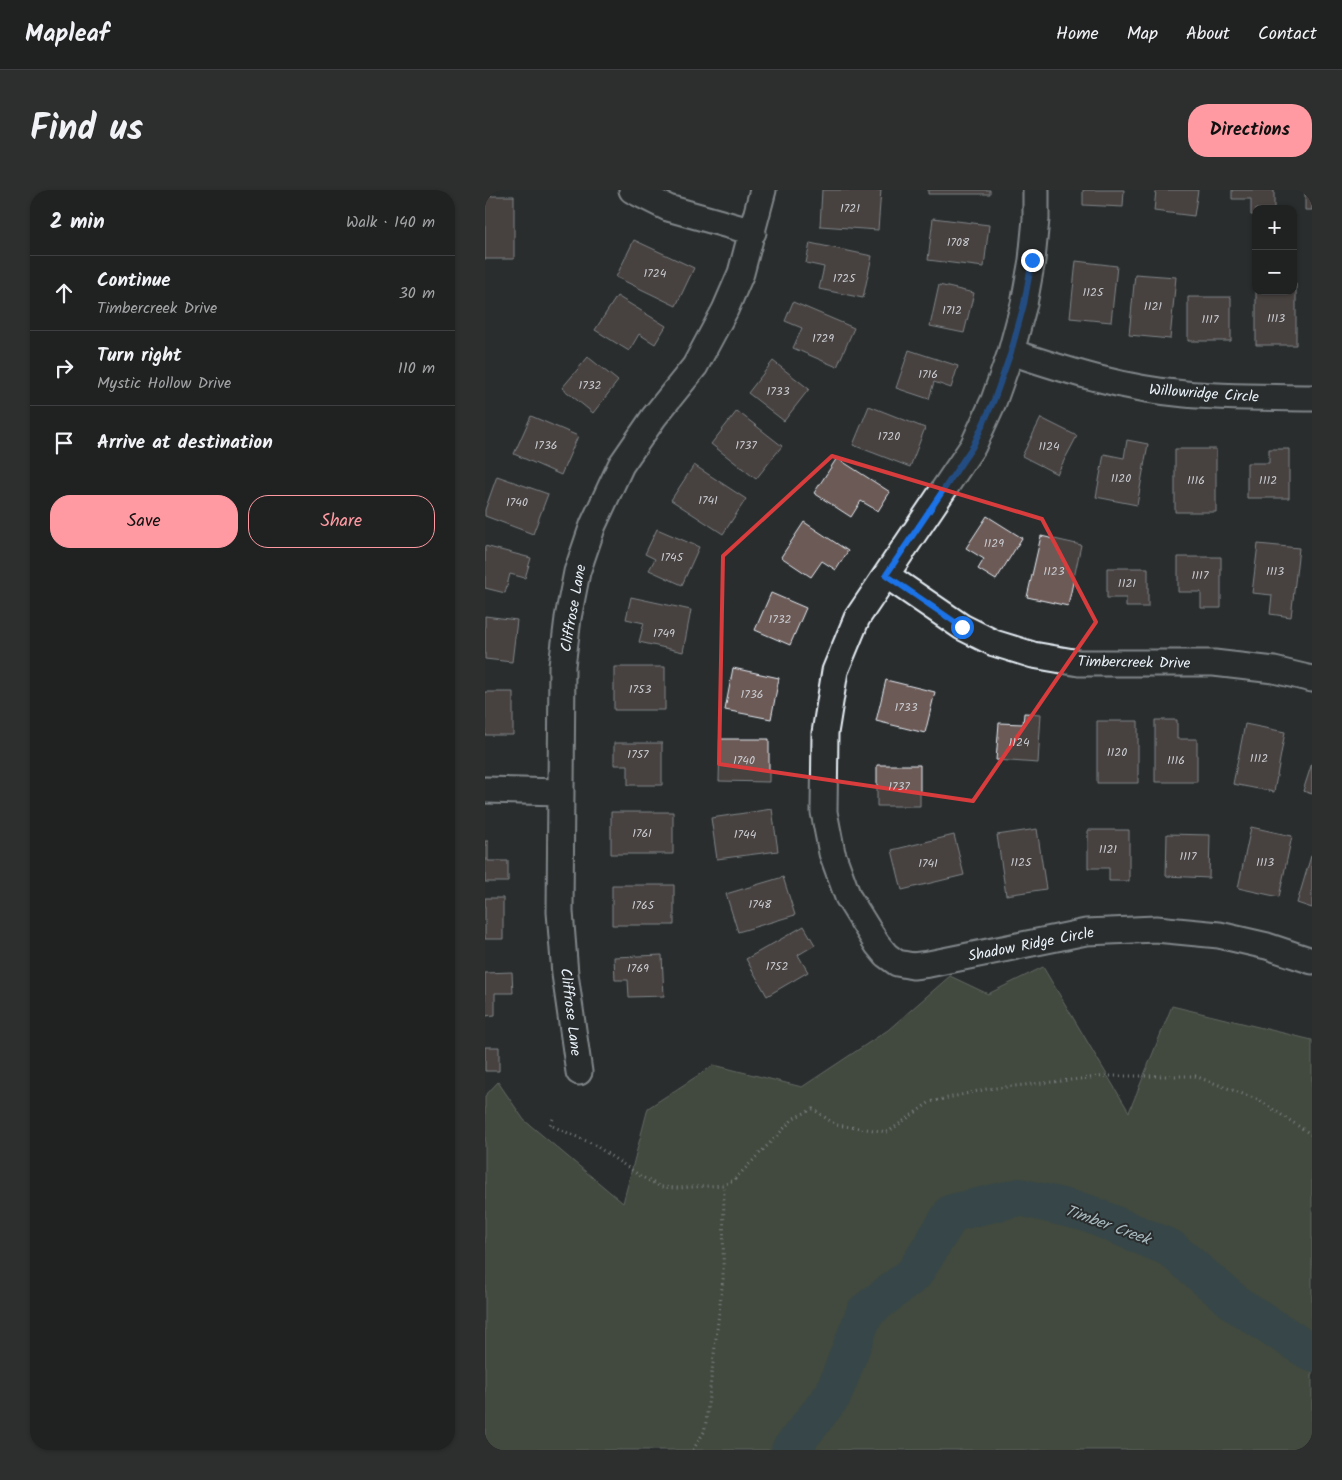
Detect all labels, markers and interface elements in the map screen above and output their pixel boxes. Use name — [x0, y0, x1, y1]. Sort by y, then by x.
text: Mapleaf — [25, 15, 109, 54]
text: Home — [1056, 20, 1099, 49]
text: Map — [1127, 20, 1158, 49]
text: About — [1186, 20, 1230, 49]
text: Contact — [1258, 20, 1317, 49]
text: Find us — [30, 102, 143, 158]
button: Directions — [1188, 104, 1312, 157]
house number: 1721 — [840, 199, 860, 218]
map controls — [1252, 205, 1297, 295]
button: + — [1252, 205, 1297, 250]
text: 2 min — [50, 206, 105, 239]
text: Walk · 140 m — [346, 210, 435, 235]
house number: 1708 — [947, 233, 970, 252]
route end — [1021, 249, 1044, 272]
button: − — [1252, 250, 1297, 295]
house number: 1724 — [644, 264, 667, 283]
text: Continue — [97, 266, 170, 296]
house number: 1725 — [833, 269, 857, 288]
icon: ahead — [50, 279, 78, 307]
text: 30 m — [399, 281, 435, 306]
house number: 1125 — [1083, 283, 1105, 302]
text: Timbercreek Drive — [97, 296, 217, 321]
house number: 1121 — [1144, 297, 1162, 316]
house number: 1712 — [942, 301, 962, 320]
house number: 1113 — [1267, 309, 1285, 328]
house number: 1117 — [1202, 310, 1219, 329]
house number: 1729 — [812, 329, 834, 348]
text: Turn right — [97, 341, 182, 371]
icon: right — [50, 354, 78, 382]
text: 110 m — [398, 356, 435, 381]
house number: 1716 — [918, 365, 938, 384]
text: Mystic Hollow Drive — [97, 371, 231, 396]
house number: 1732 — [578, 376, 602, 395]
street label: Willowridge Circle — [1148, 378, 1260, 410]
house number: 1733 — [766, 382, 790, 401]
house number: 1720 — [878, 427, 900, 446]
text: Arrive at destination — [97, 428, 273, 458]
icon: arrive — [50, 429, 78, 457]
house number: 1736 — [535, 436, 557, 455]
house number: 1737 — [735, 436, 757, 455]
house number: 1124 — [1038, 437, 1060, 456]
house number: 1120 — [1111, 469, 1131, 488]
house number: 1116 — [1187, 471, 1205, 490]
house number: 1112 — [1259, 471, 1277, 490]
house number: 1741 — [698, 491, 718, 510]
house number: 1740 — [506, 493, 528, 512]
button: Save — [50, 495, 238, 548]
button: Share — [248, 495, 435, 548]
house number: 1129 — [984, 534, 1004, 553]
house number: 1745 — [661, 548, 685, 567]
street label: Cliffrose Lane — [554, 562, 594, 654]
house number: 1123 — [1043, 562, 1065, 581]
house number: 1113 — [1266, 562, 1284, 581]
house number: 1117 — [1192, 566, 1209, 585]
house number: 1121 — [1118, 574, 1136, 593]
house number: 1732 — [768, 610, 792, 629]
route start — [951, 616, 974, 639]
house number: 1749 — [653, 624, 675, 643]
street label: Timbercreek Drive — [1077, 650, 1191, 676]
house number: 1753 — [629, 680, 651, 699]
house number: 1736 — [741, 685, 763, 704]
house number: 1733 — [894, 698, 918, 717]
house number: 1124 — [1008, 733, 1030, 752]
house number: 1120 — [1107, 743, 1127, 762]
house number: 1757 — [627, 745, 649, 764]
house number: 1112 — [1250, 749, 1268, 768]
house number: 1740 — [733, 751, 755, 770]
house number: 1116 — [1167, 751, 1185, 770]
house number: 1737 — [888, 777, 910, 796]
house number: 1761 — [632, 824, 652, 843]
house number: 1744 — [734, 825, 757, 844]
house number: 1121 — [1099, 840, 1117, 859]
house number: 1117 — [1180, 847, 1197, 866]
house number: 1125 — [1011, 853, 1033, 872]
house number: 1113 — [1256, 853, 1274, 872]
house number: 1741 — [918, 854, 938, 873]
house number: 1748 — [748, 895, 772, 914]
house number: 1765 — [632, 896, 656, 915]
street label: Shadow Ridge Circle — [966, 921, 1096, 969]
house number: 1752 — [766, 957, 788, 976]
house number: 1769 — [627, 959, 649, 978]
street label: Cliffrose Lane — [553, 967, 587, 1058]
water label: Timber Creek — [1061, 1198, 1156, 1253]

